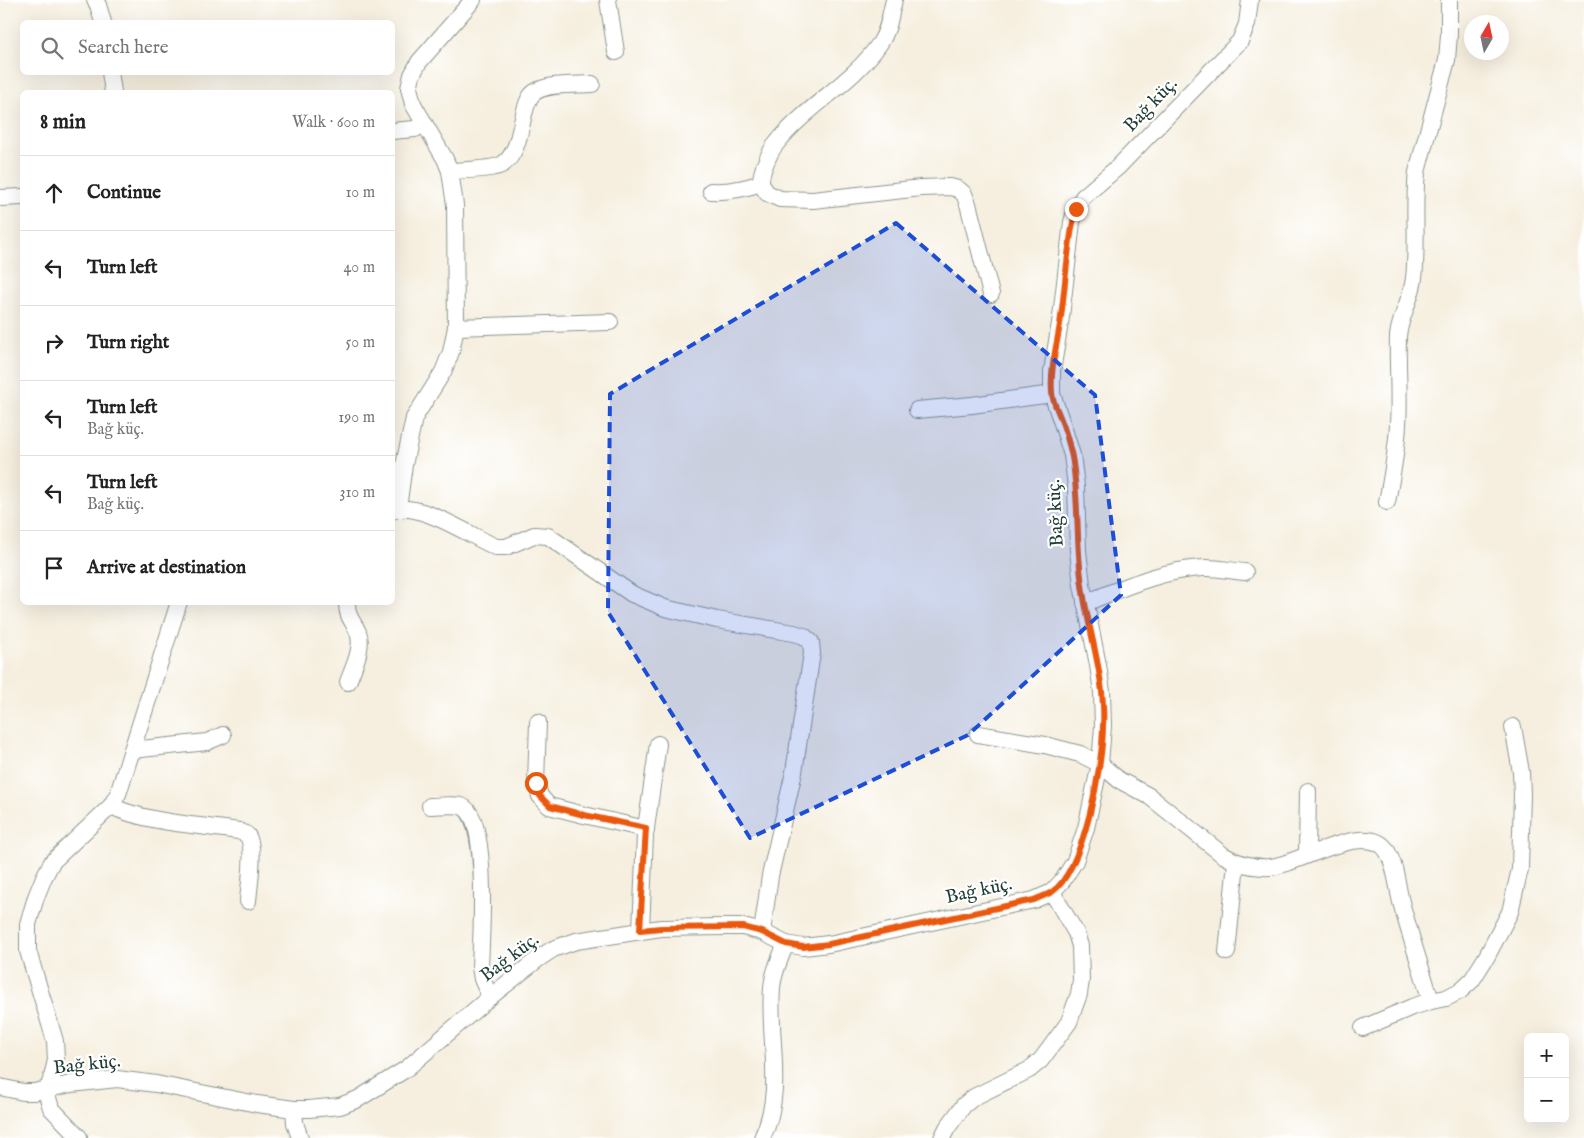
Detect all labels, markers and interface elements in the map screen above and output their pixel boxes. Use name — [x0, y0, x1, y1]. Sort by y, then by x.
north arrow — [1464, 15, 1509, 60]
search box — [20, 20, 395, 75]
icon: search — [38, 34, 66, 62]
text: Search here — [78, 36, 169, 60]
street label: Bağ küç. — [1119, 72, 1183, 138]
text: 8 min — [40, 109, 86, 136]
text: Walk · 600 m — [292, 113, 375, 133]
icon: ahead — [40, 179, 68, 207]
text: Continue — [87, 181, 161, 205]
text: 10 m — [345, 183, 375, 203]
route end — [1065, 198, 1088, 221]
icon: left — [40, 254, 68, 282]
text: Turn left — [87, 256, 158, 280]
text: 40 m — [343, 258, 375, 278]
icon: right — [40, 329, 68, 357]
text: Turn right — [87, 331, 169, 355]
text: 50 m — [346, 333, 375, 353]
text: Turn left — [87, 396, 158, 420]
icon: left — [40, 404, 68, 432]
text: 190 m — [338, 408, 375, 428]
text: Bağ küç. — [87, 420, 144, 440]
text: Turn left — [87, 471, 158, 495]
icon: left — [40, 479, 68, 507]
street label: Bağ küç. — [1042, 479, 1070, 547]
text: 310 m — [339, 483, 375, 503]
text: Bağ küç. — [87, 495, 144, 515]
icon: arrive — [40, 554, 68, 582]
text: Arrive at destination — [87, 556, 246, 580]
route start — [525, 772, 548, 795]
street label: Bağ küç. — [944, 872, 1014, 910]
street label: Bağ küç. — [476, 928, 544, 988]
map controls — [1524, 1033, 1569, 1123]
button: + — [1524, 1033, 1569, 1078]
street label: Bağ küç. — [52, 1050, 122, 1080]
button: − — [1524, 1078, 1569, 1123]

